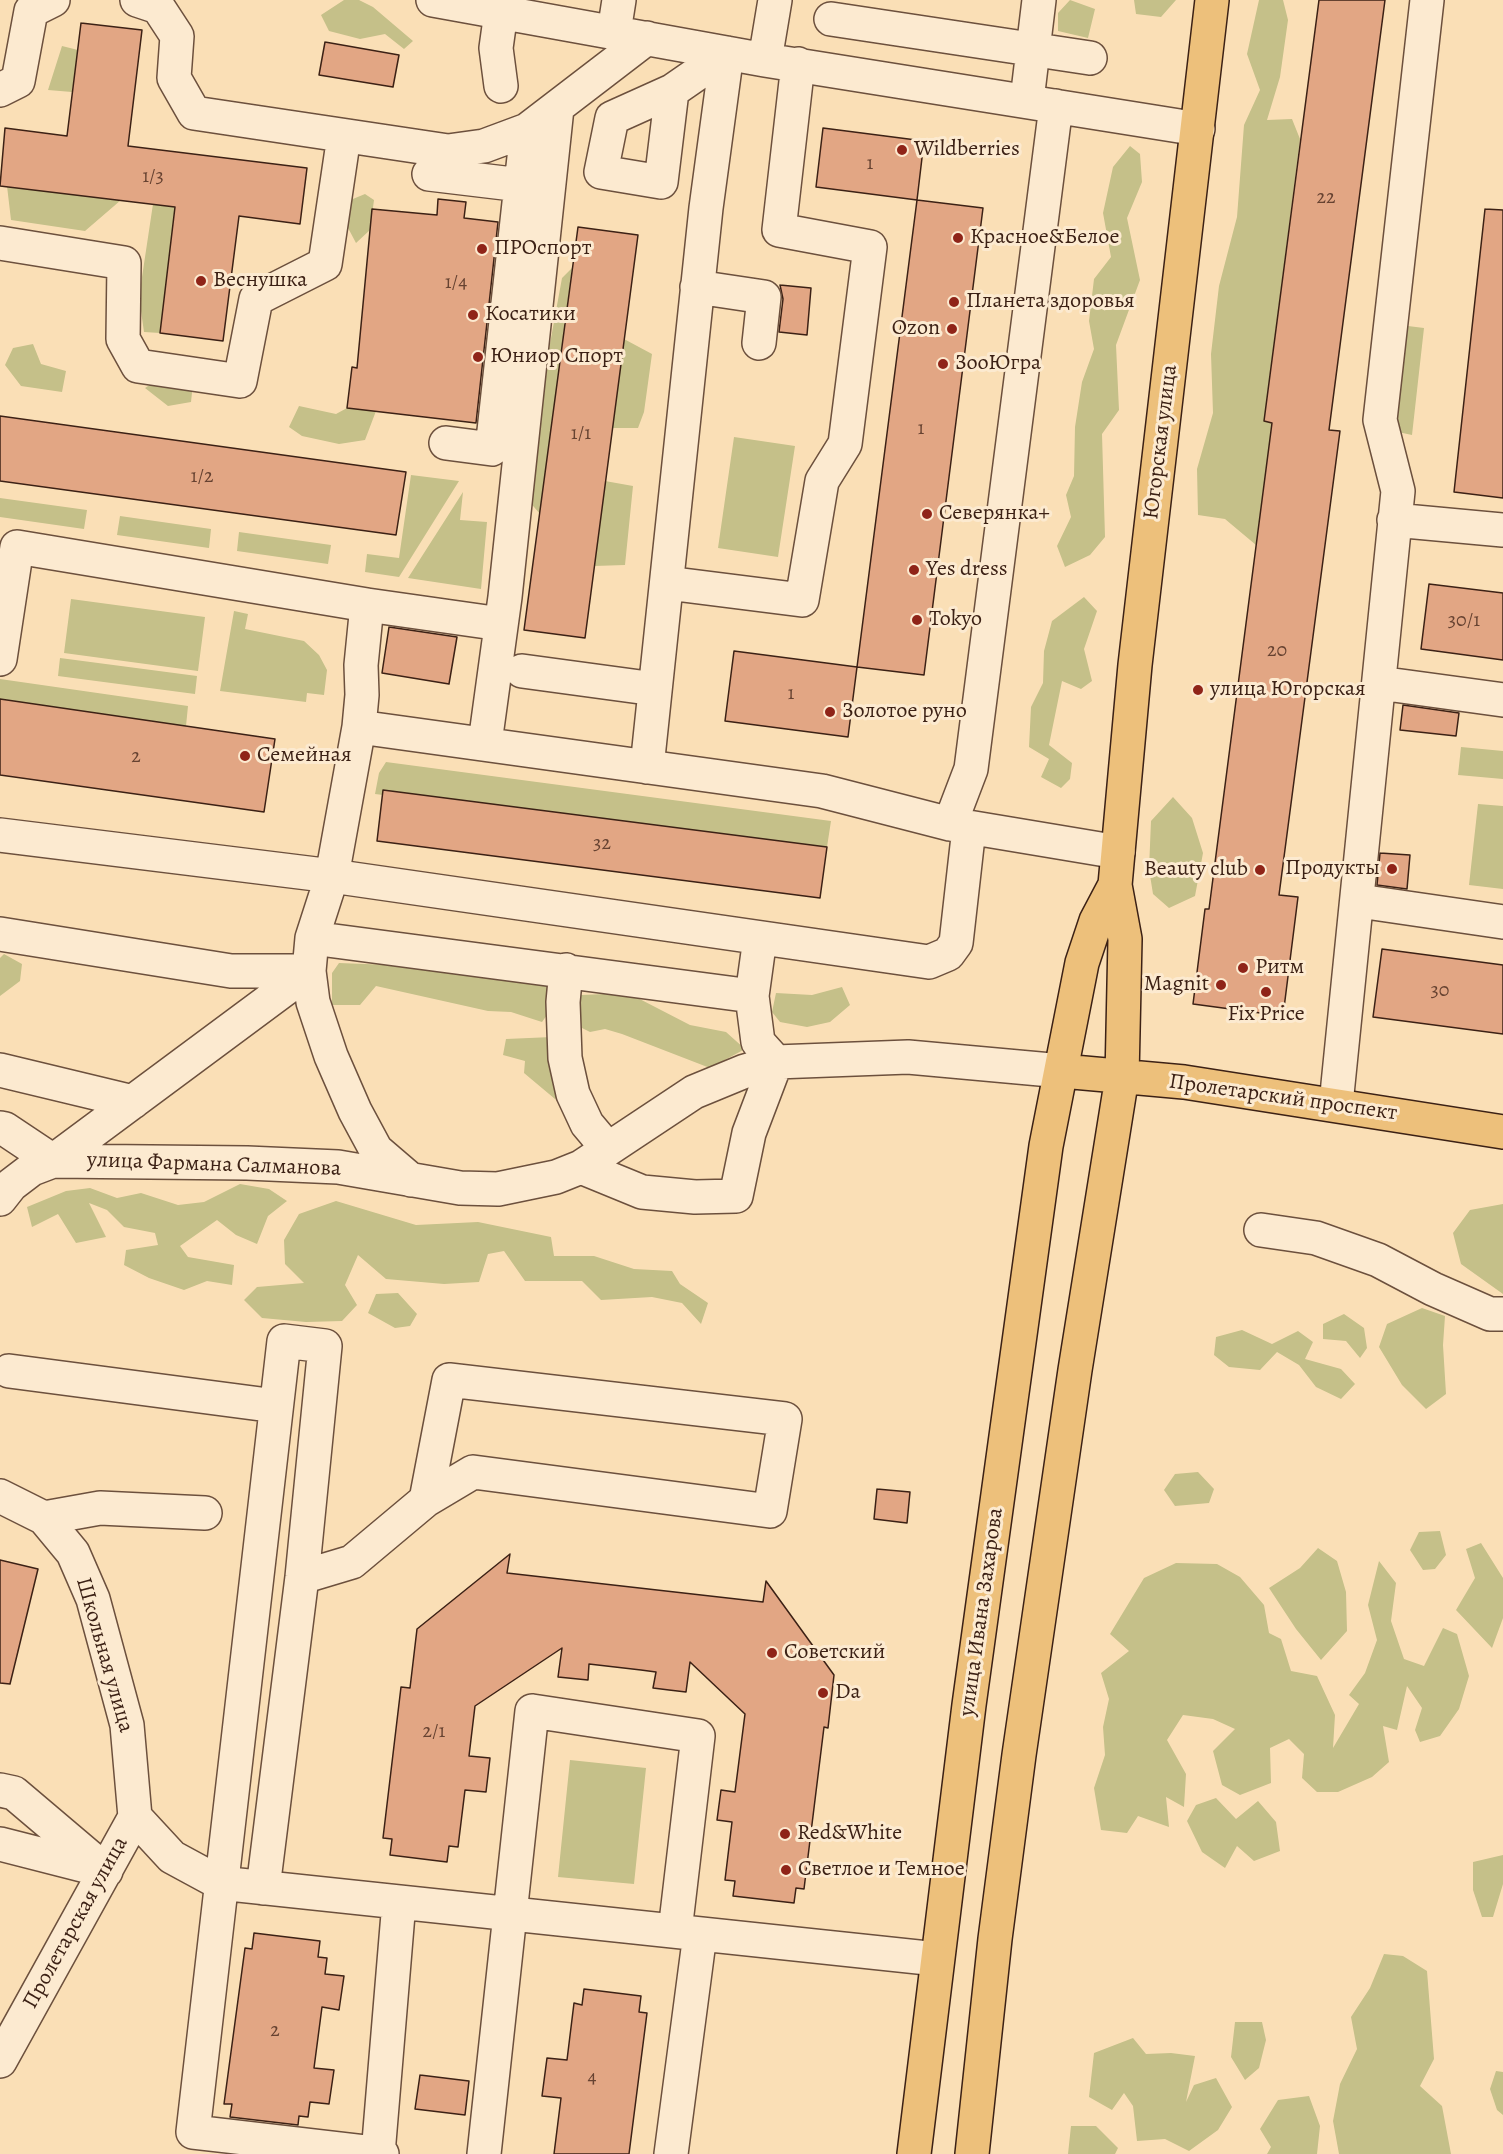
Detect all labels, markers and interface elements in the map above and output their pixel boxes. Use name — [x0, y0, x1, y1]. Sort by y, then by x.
place label: Wildberries — [914, 137, 1020, 163]
marker: Wildberries — [895, 143, 909, 157]
house number: 1 — [867, 152, 873, 176]
house number: 1/3 — [142, 165, 164, 189]
house number: 22 — [1317, 186, 1335, 210]
place label: Красное&Белое — [970, 225, 1119, 251]
marker: Красное&Белое — [951, 231, 965, 245]
place label: ПРОспорт — [494, 236, 591, 262]
marker: ПРОспорт — [475, 242, 489, 256]
place label: Веснушка — [213, 268, 307, 294]
house number: 1/4 — [445, 271, 467, 295]
marker: Веснушка — [194, 274, 208, 288]
place label: Планета здоровья — [966, 289, 1135, 315]
marker: Планета здоровья — [947, 295, 961, 309]
place label: Косатики — [485, 302, 576, 328]
marker: Косатики — [466, 308, 480, 322]
place label: Ozon — [892, 316, 940, 342]
marker: Ozon — [945, 322, 959, 336]
place label: Юниор Спорт — [490, 344, 623, 370]
marker: Юниор Спорт — [471, 350, 485, 364]
place label: ЗооЮгра — [955, 351, 1041, 377]
marker: ЗооЮгра — [936, 357, 950, 371]
street label: Югорская улица — [1138, 363, 1184, 521]
house number: 1 — [918, 417, 924, 441]
house number: 1/1 — [571, 422, 591, 446]
house number: 1/2 — [191, 465, 213, 489]
place label: Северянка+ — [939, 501, 1050, 527]
marker: Северянка+ — [920, 507, 934, 521]
place label: Yes dress — [926, 557, 1008, 583]
marker: Yes dress — [907, 563, 921, 577]
place label: Tokyo — [929, 607, 982, 633]
house number: 30/1 — [1448, 609, 1480, 633]
marker: Tokyo — [910, 613, 924, 627]
house number: 20 — [1267, 639, 1287, 663]
place label: улица Югорская — [1210, 677, 1366, 703]
house number: 1 — [788, 682, 794, 706]
marker: улица Югорская — [1191, 683, 1205, 697]
place label: Золотое руно — [842, 699, 967, 725]
marker: Золотое руно — [823, 705, 837, 719]
place label: Семейная — [257, 743, 352, 769]
house number: 2 — [131, 745, 141, 769]
marker: Семейная — [238, 749, 252, 763]
house number: 32 — [593, 832, 611, 856]
place label: Продукты — [1285, 856, 1380, 882]
place label: Beauty club — [1144, 857, 1248, 883]
marker: Продукты — [1385, 862, 1399, 876]
marker: Beauty club — [1253, 863, 1267, 877]
place label: Ритм — [1255, 955, 1304, 981]
marker: Ритм — [1236, 961, 1250, 975]
place label: Magnit — [1144, 972, 1209, 998]
marker: Magnit — [1214, 978, 1228, 992]
house number: 30 — [1431, 979, 1449, 1003]
marker: Fix Price — [1259, 985, 1273, 999]
place label: Fix Price — [1227, 1002, 1305, 1028]
street label: Пролетарский проспект — [1167, 1069, 1399, 1127]
street label: улица Фармана Салманова — [87, 1147, 341, 1183]
street label: улица Ивана Захарова — [954, 1506, 1010, 1718]
street label: Школьная улица — [69, 1574, 139, 1736]
place label: Советский — [784, 1640, 885, 1666]
marker: Советский — [765, 1646, 779, 1660]
place label: Da — [835, 1680, 861, 1706]
marker: Da — [816, 1686, 830, 1700]
house number: 2/1 — [423, 1720, 445, 1744]
place label: Red&White — [797, 1821, 902, 1847]
marker: Red&White — [778, 1827, 792, 1841]
street label: Пролетарская улица — [18, 1832, 134, 2014]
place label: Светлое и Темное — [798, 1857, 965, 1883]
marker: Светлое и Темное — [779, 1863, 793, 1877]
house number: 2 — [270, 2019, 280, 2043]
house number: 4 — [587, 2066, 597, 2090]

